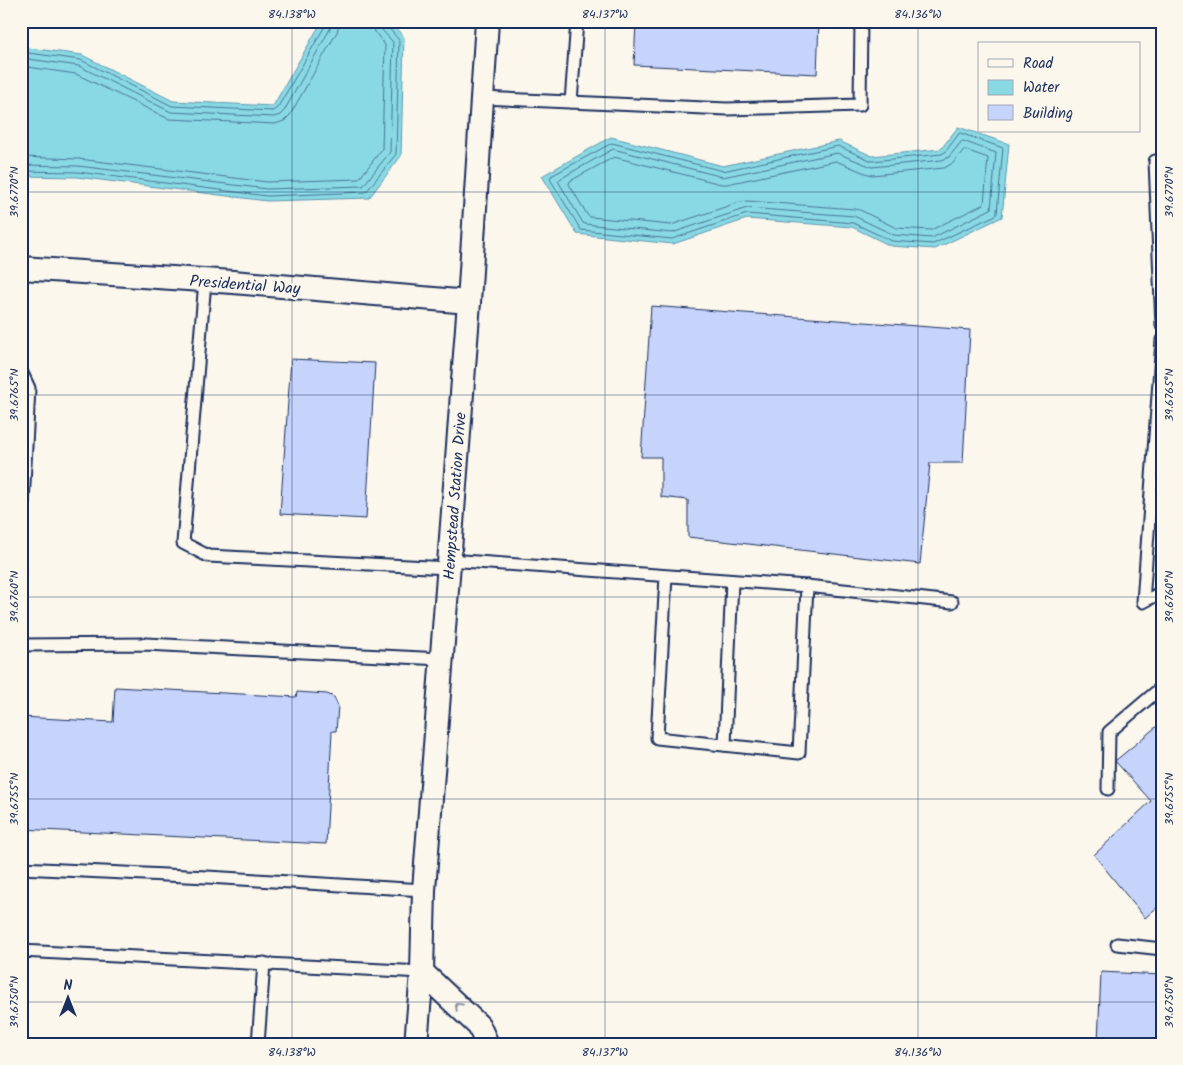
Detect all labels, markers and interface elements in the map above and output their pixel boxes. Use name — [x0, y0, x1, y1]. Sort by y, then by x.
text: 84.138°W — [268, 5, 316, 24]
text: 84.137°W — [582, 5, 628, 24]
text: 84.136°W — [894, 5, 942, 24]
legend — [978, 42, 1140, 132]
text: Road — [1023, 52, 1054, 76]
text: Water — [1023, 76, 1060, 100]
text: Building — [1023, 102, 1073, 126]
text: 39.6770°N — [5, 166, 24, 218]
text: 39.6770°N — [1160, 166, 1179, 218]
street label: Presidential Way — [189, 269, 302, 302]
text: 39.6765°N — [5, 368, 24, 422]
text: 39.6765°N — [1160, 368, 1179, 422]
street label: Hempstead Station Drive — [437, 411, 474, 581]
text: 39.6760°N — [5, 571, 24, 623]
text: 39.6760°N — [1160, 571, 1179, 623]
text: 39.6755°N — [5, 773, 24, 825]
text: 39.6755°N — [1160, 773, 1179, 825]
north arrow — [42, 972, 92, 1022]
text: N — [64, 975, 73, 997]
text: 39.6750°N — [5, 976, 24, 1028]
text: 39.6750°N — [1160, 976, 1179, 1028]
one-way arrow — [455, 1003, 464, 1012]
text: 84.138°W — [268, 1043, 316, 1062]
text: 84.137°W — [582, 1043, 628, 1062]
text: 84.136°W — [894, 1043, 942, 1062]

